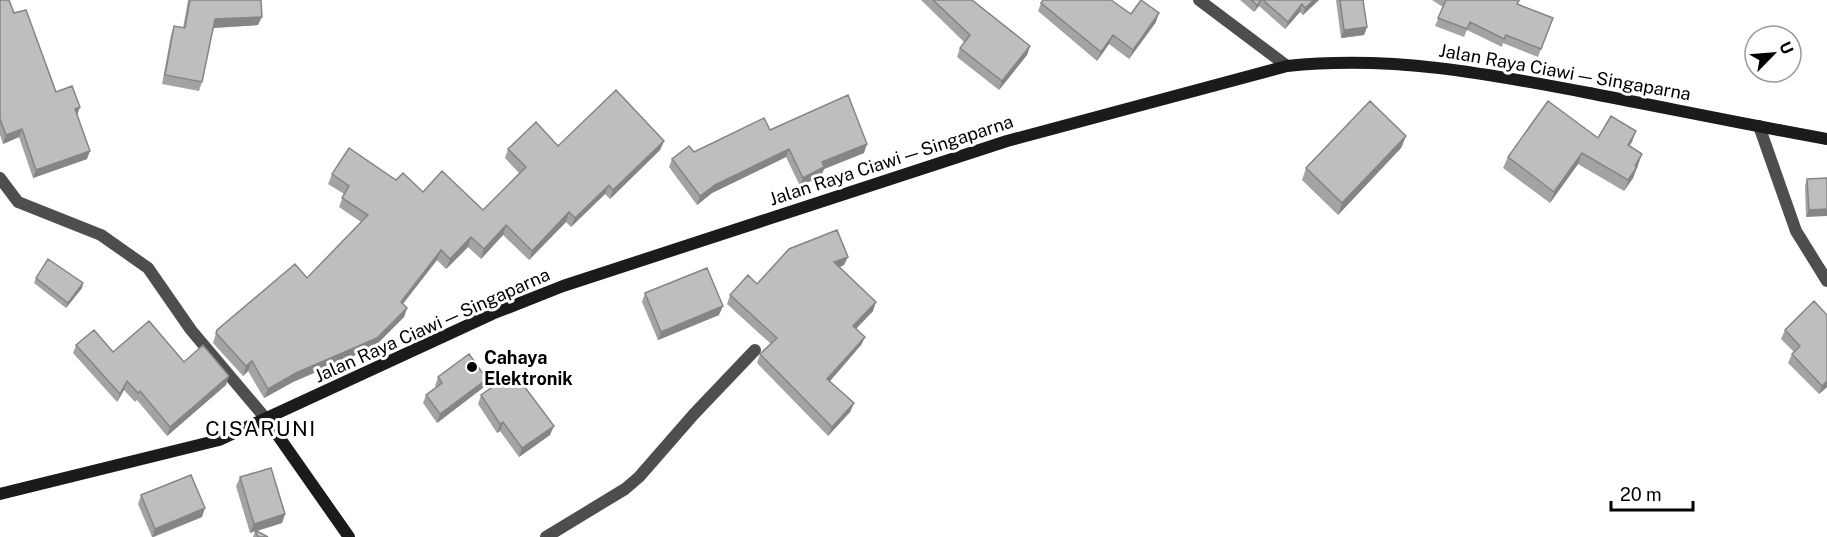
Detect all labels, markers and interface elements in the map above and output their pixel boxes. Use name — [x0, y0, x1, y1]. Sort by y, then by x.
north arrow — [1743, 24, 1803, 84]
street label: Jalan Raya Ciawi — Singaparna — [1437, 39, 1693, 105]
text: U — [1775, 39, 1797, 57]
street label: Jalan Raya Ciawi — Singaparna — [766, 111, 1016, 209]
street label: Jalan Raya Ciawi — Singaparna — [311, 263, 553, 387]
place label: Cahaya Elektronik — [484, 347, 573, 389]
marker: Cahaya Elektronik — [465, 360, 479, 374]
district label: CISARUNI — [205, 416, 317, 441]
scale bar — [1611, 474, 1694, 512]
text: 20 m — [1620, 484, 1662, 505]

